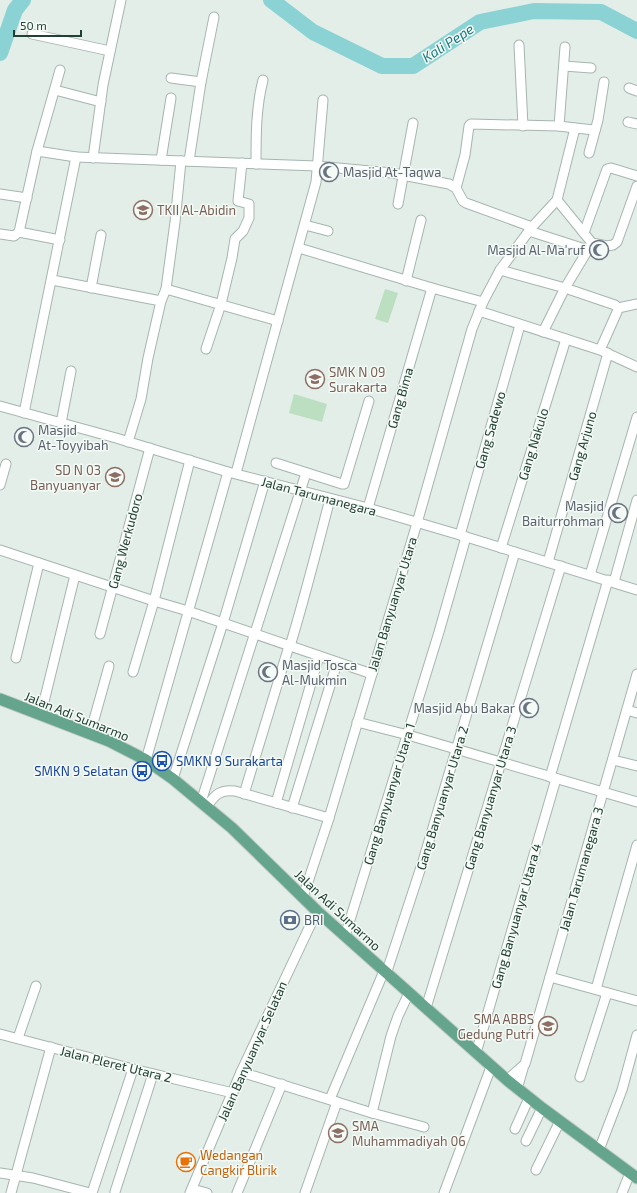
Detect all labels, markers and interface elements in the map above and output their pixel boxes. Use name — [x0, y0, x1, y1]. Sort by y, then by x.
scale bar — [14, 12, 81, 38]
text: 50 m — [20, 18, 47, 32]
water label: Kali Pepe — [419, 19, 477, 66]
mosque icon: Masjid At-Taqwa — [318, 161, 340, 183]
place label: Masjid At-Taqwa — [343, 164, 441, 180]
school or university icon: TKII Al-Abidin — [132, 199, 154, 221]
place label: TKII Al-Abidin — [157, 202, 236, 218]
mosque icon: Masjid Al-Ma'ruf — [588, 239, 610, 261]
place label: Masjid Al-Ma'ruf — [487, 242, 586, 258]
place label: SMK N 09 Surakarta — [329, 364, 387, 395]
street label: Gang Bima — [384, 366, 416, 430]
school or university icon: SMK N 09 Surakarta — [304, 368, 326, 390]
street label: Gang Sadewo — [471, 389, 509, 471]
street label: Gang Nakulo — [514, 406, 552, 482]
street label: Gang Arjuno — [564, 409, 600, 483]
place label: Masjid At-Toyyibah — [38, 422, 108, 453]
mosque icon: Masjid At-Toyyibah — [13, 426, 35, 448]
place label: SD N 03 Banyuanyar — [30, 462, 101, 493]
school or university icon: SD N 03 Banyuanyar — [104, 466, 126, 488]
street label: Jalan Tarumanegara — [260, 473, 378, 519]
street label: Gang Werkudoro — [105, 491, 145, 591]
place label: Masjid Baiturrohman — [522, 498, 604, 529]
mosque icon: Masjid Baiturrohman — [607, 502, 629, 524]
street label: Jalan Banyuanyar Utara — [364, 535, 420, 673]
place label: Masjid Tosca Al-Mukmin — [282, 657, 357, 688]
mosque icon: Masjid Tosca Al-Mukmin — [257, 661, 279, 683]
street label: Jalan Adi Sumarmo — [22, 688, 132, 744]
mosque icon: Masjid Abu Bakar — [518, 697, 540, 719]
place label: Masjid Abu Bakar — [413, 700, 515, 716]
street label: Gang Banyuanyar Utara 1 — [360, 721, 418, 867]
street label: Gang Banyuanyar Utara 2 — [412, 724, 472, 872]
street label: Gang Banyuanyar Utara 3 — [460, 724, 520, 872]
bus stop icon: SMKN 9 Surakarta — [151, 750, 173, 772]
place label: SMKN 9 Surakarta — [176, 753, 283, 769]
bus stop icon: SMKN 9 Selatan — [131, 760, 153, 782]
place label: SMKN 9 Selatan — [34, 763, 128, 779]
street label: Jalan Tarumanegara 3 — [556, 805, 606, 933]
street label: Gang Banyuanyar Utara 4 — [488, 841, 544, 991]
street label: Jalan Adi Sumarmo — [292, 866, 384, 954]
bank icon: BRI — [279, 909, 301, 931]
place label: BRI — [304, 912, 324, 928]
street label: Jalan Banyuanyar Selatan — [214, 979, 290, 1123]
place label: SMA ABBS Gedung Putri — [458, 1011, 534, 1042]
school or university icon: SMA ABBS Gedung Putri — [537, 1015, 559, 1037]
street label: Jalan Pleret Utara 2 — [58, 1042, 174, 1086]
place label: SMA Muhammadiyah 06 — [352, 1118, 466, 1149]
school or university icon: SMA Muhammadiyah 06 — [327, 1122, 349, 1144]
place label: Wedangan Cangkir Blirik — [200, 1147, 278, 1178]
cafe icon: Wedangan Cangkir Blirik — [175, 1151, 197, 1173]

